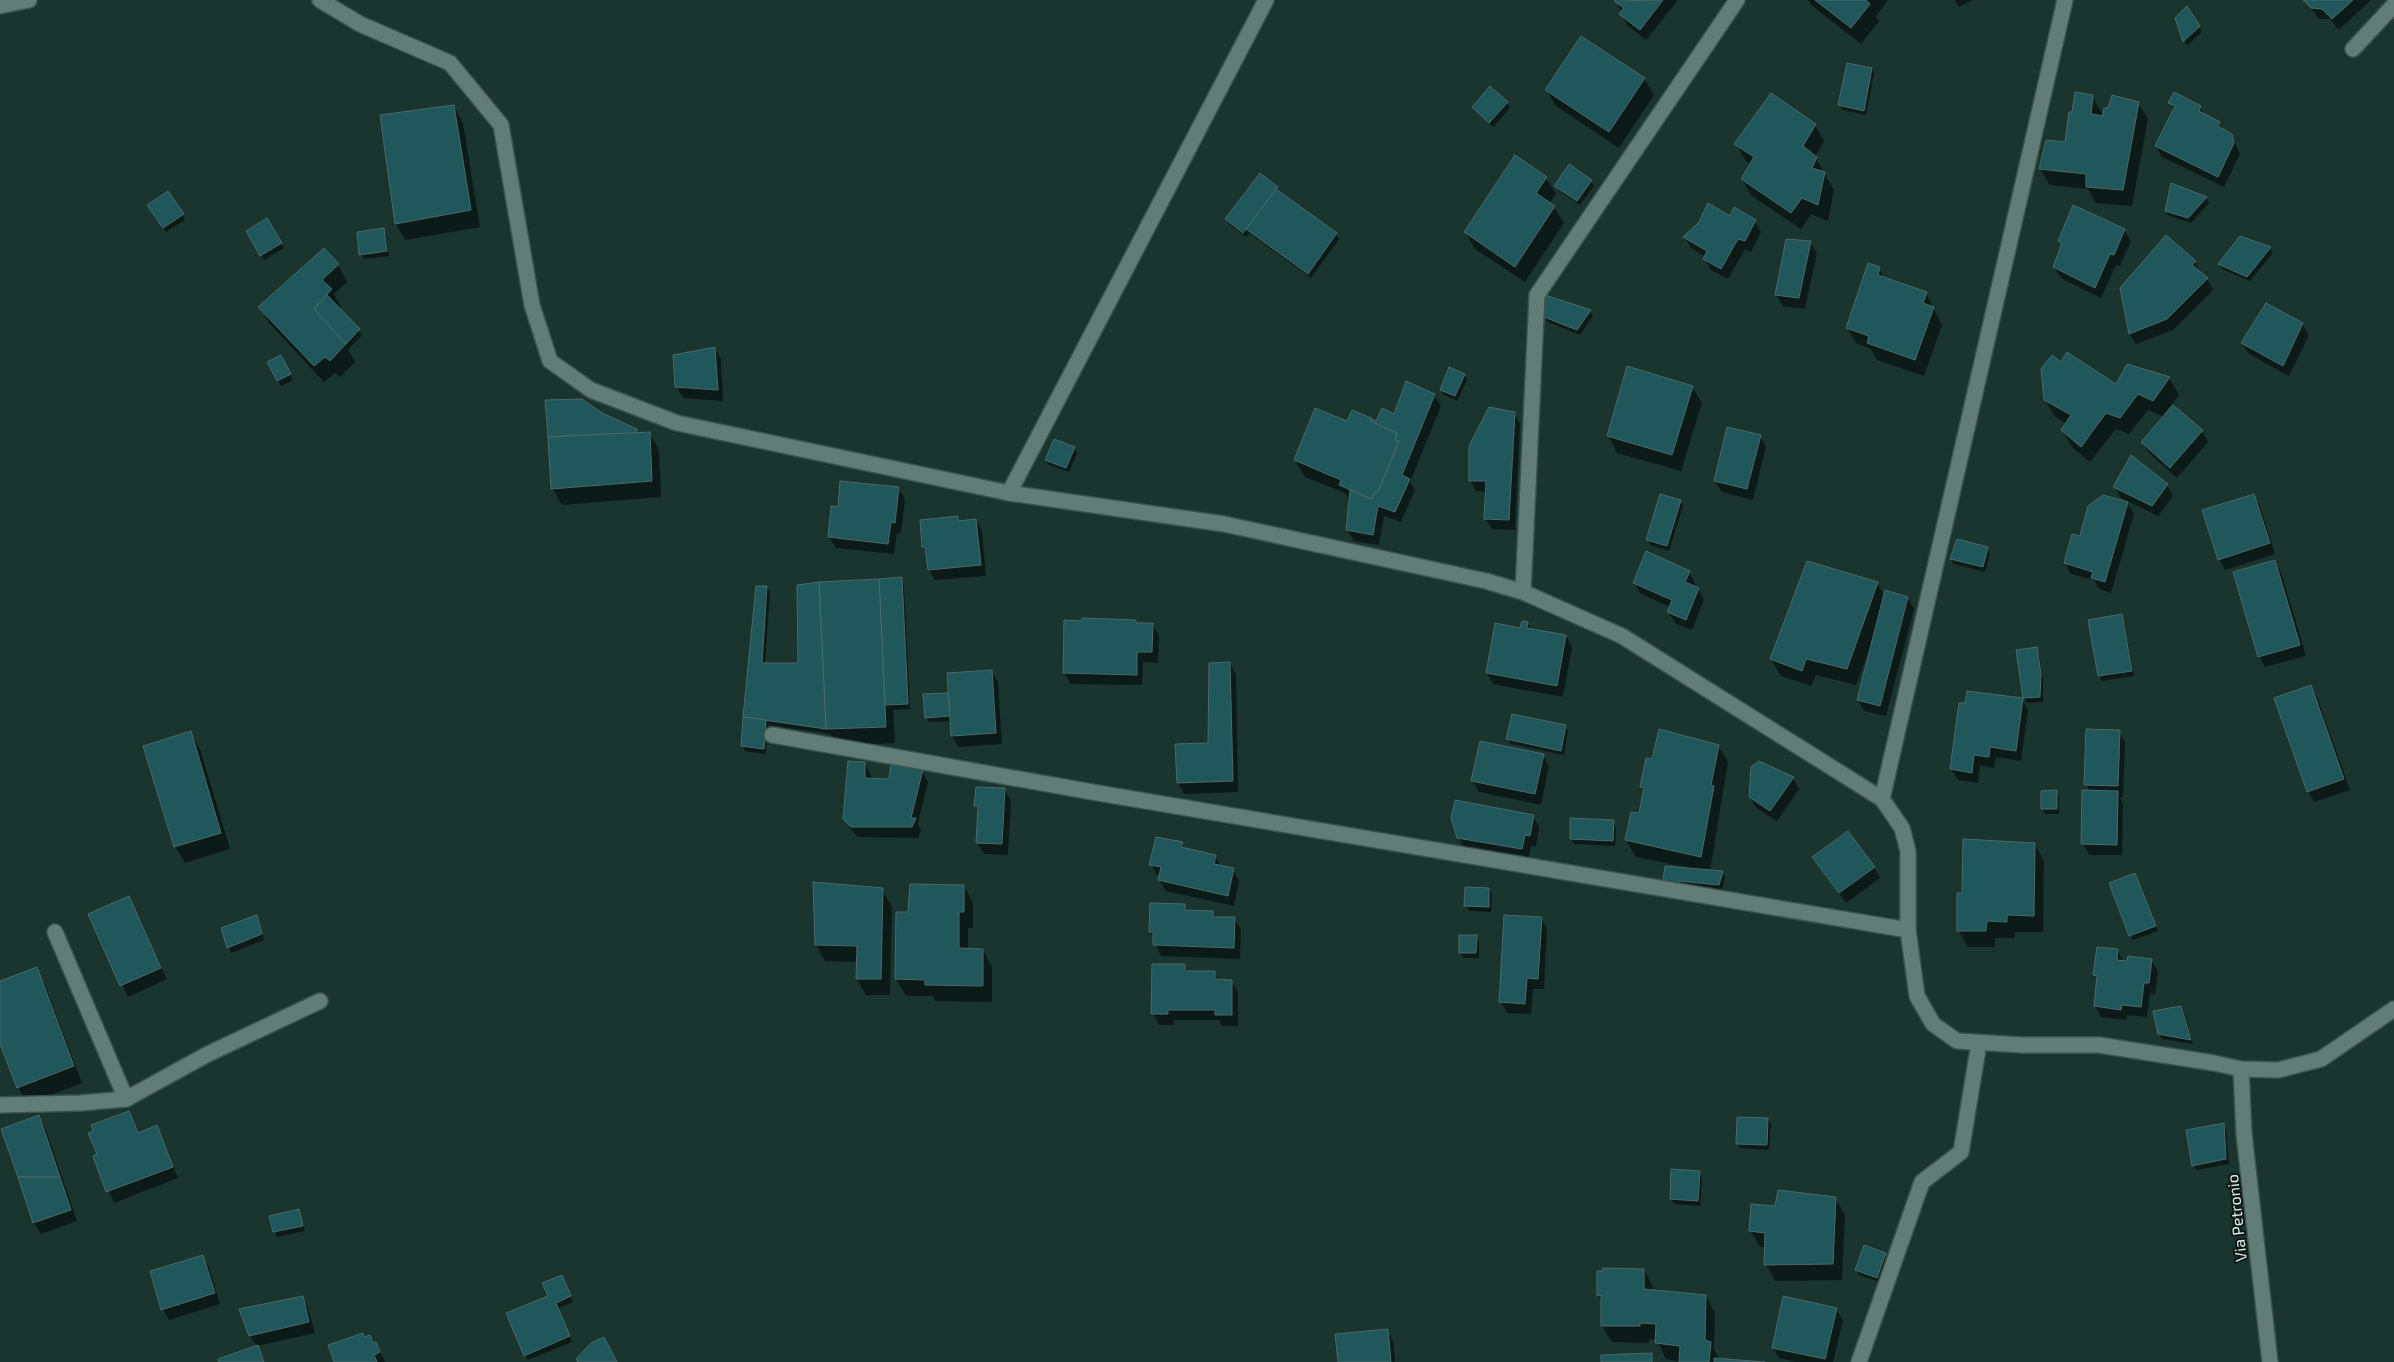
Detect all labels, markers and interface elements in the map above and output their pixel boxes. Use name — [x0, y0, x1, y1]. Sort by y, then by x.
street label: Via Petronio — [2222, 1173, 2250, 1263]

